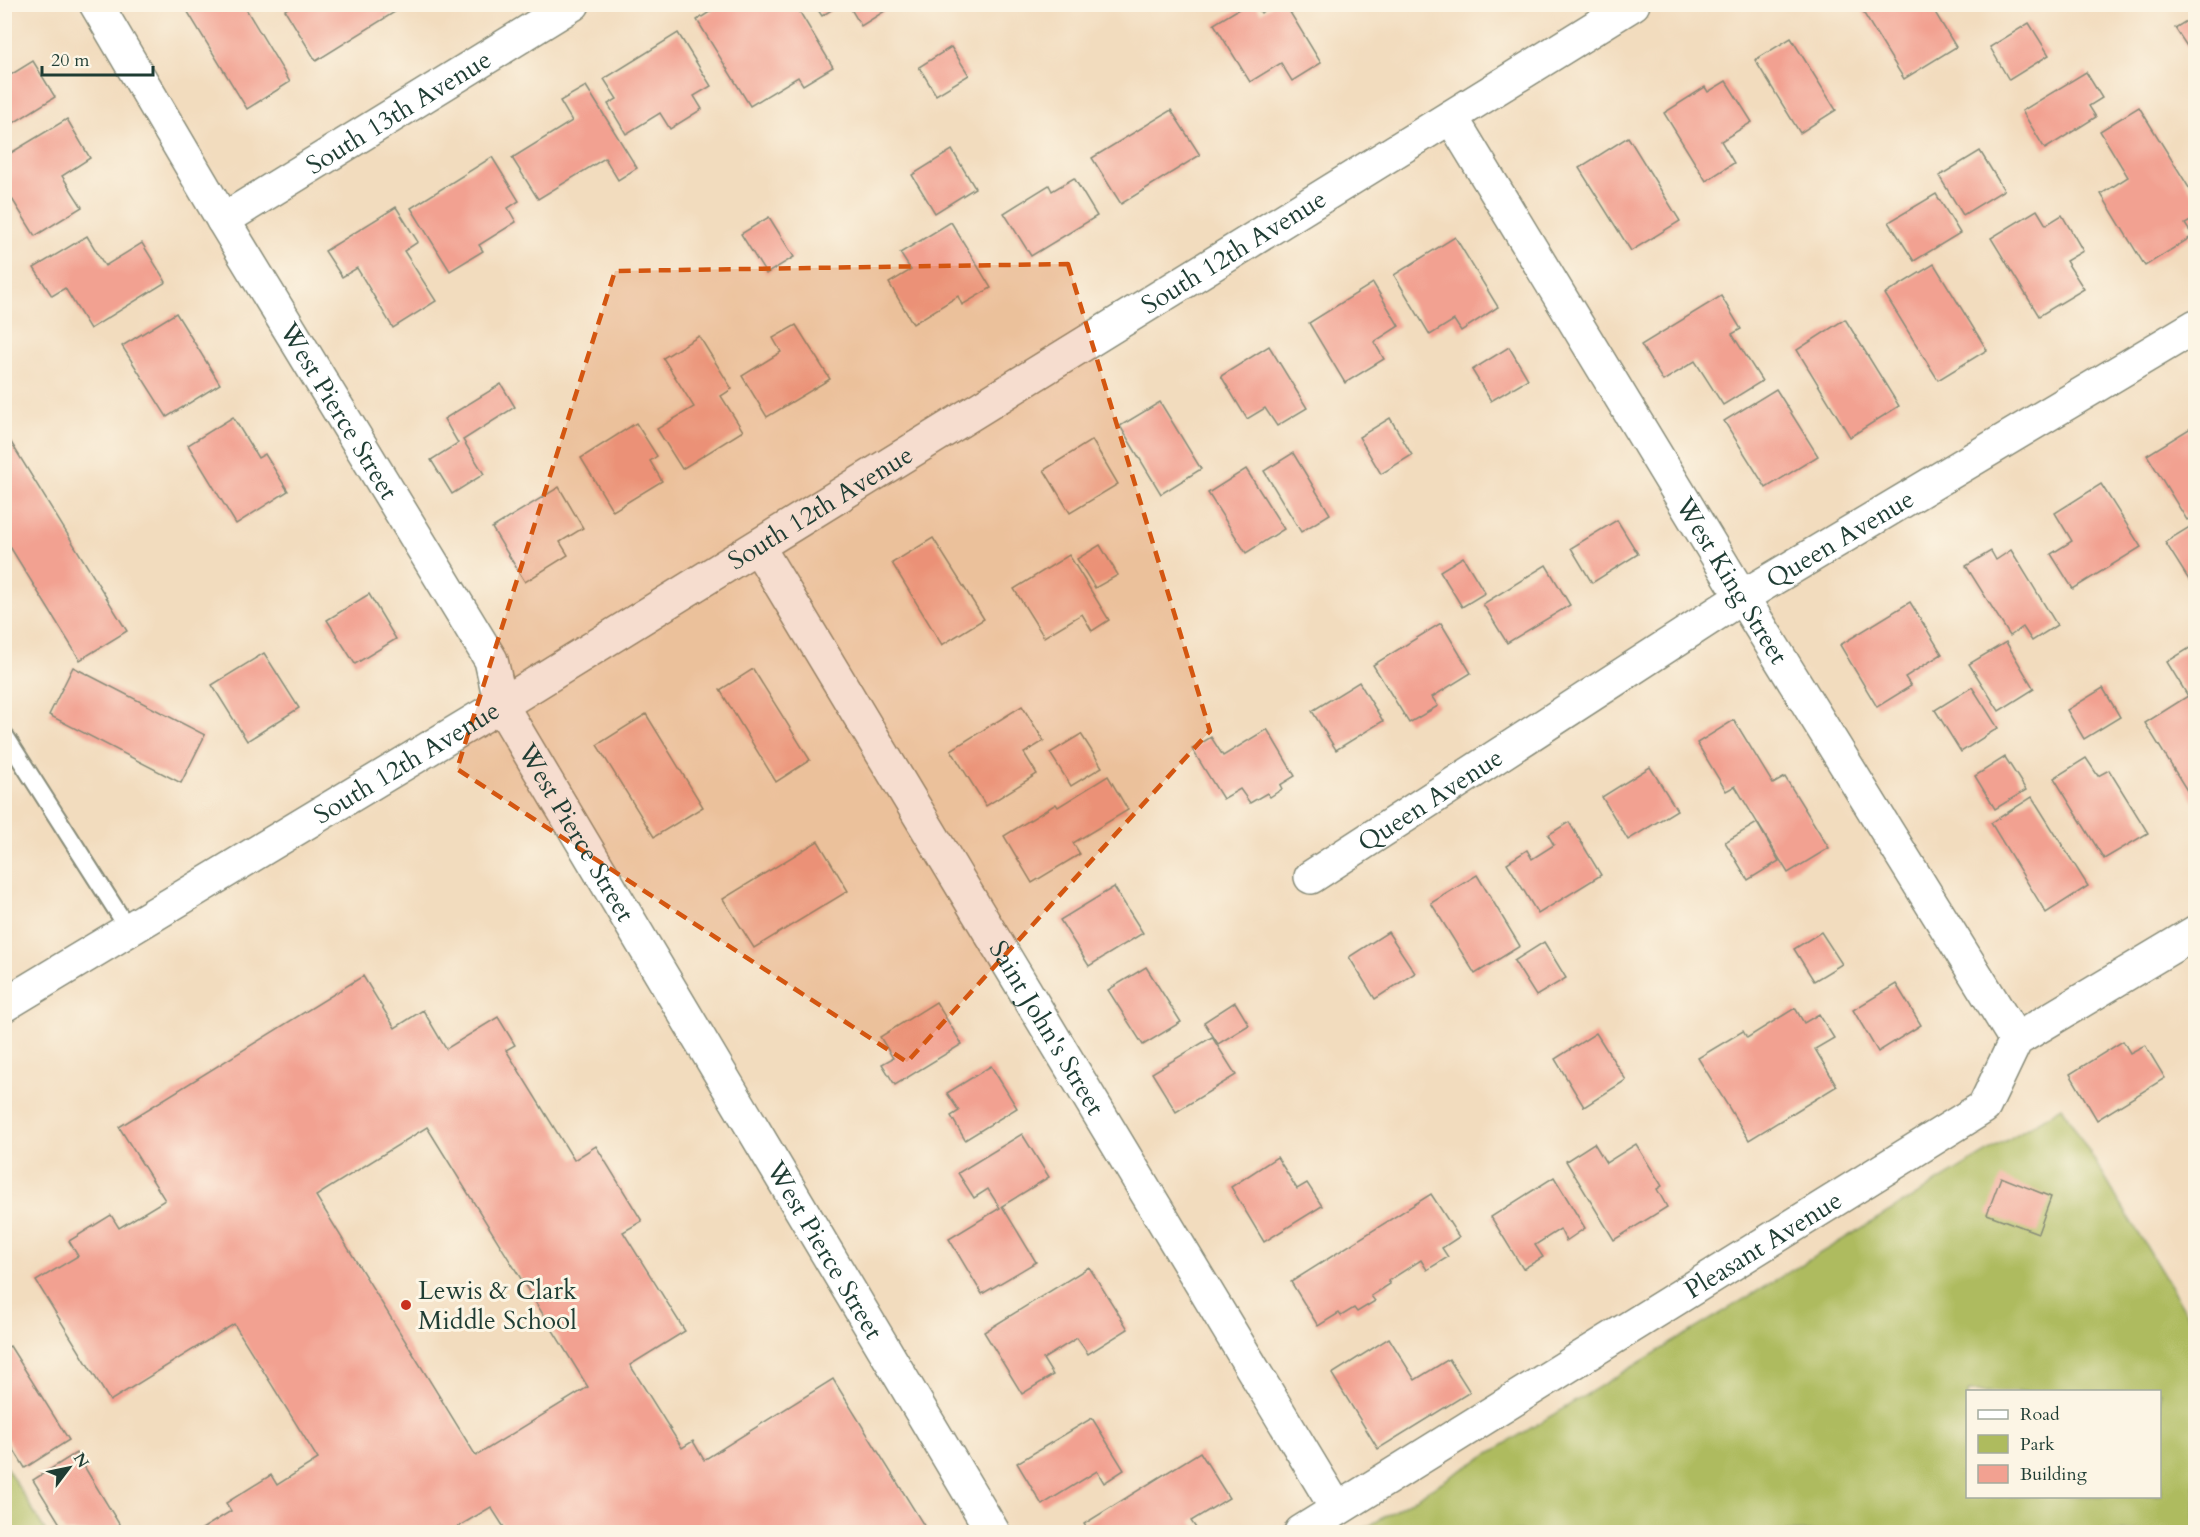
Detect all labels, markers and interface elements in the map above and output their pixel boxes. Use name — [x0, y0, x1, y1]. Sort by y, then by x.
scale bar — [42, 39, 153, 77]
street label: South 13th Avenue — [299, 41, 497, 182]
text: 20 m — [51, 48, 90, 73]
street label: South 12th Avenue — [1134, 181, 1332, 322]
street label: West Pierce Street — [271, 315, 407, 506]
street label: South 12th Avenue — [721, 437, 919, 578]
street label: Queen Avenue — [1759, 481, 1920, 596]
street label: West King Street — [1667, 489, 1797, 671]
street label: South 12th Avenue — [307, 693, 506, 832]
street label: West Pierce Street — [510, 736, 643, 928]
street label: Queen Avenue — [1351, 740, 1509, 860]
street label: Saint John's Street — [981, 934, 1113, 1121]
street label: West Pierce Street — [758, 1154, 892, 1346]
street label: Pleasant Avenue — [1677, 1182, 1848, 1307]
place label: Lewis & Clark Middle School — [418, 1273, 577, 1338]
marker: Lewis & Clark Middle School — [399, 1298, 413, 1312]
legend — [1966, 1390, 2161, 1498]
text: Road — [2020, 1402, 2060, 1427]
text: Park — [2020, 1432, 2055, 1457]
north arrow — [39, 1438, 99, 1498]
text: N — [68, 1449, 94, 1472]
text: Building — [2020, 1462, 2088, 1487]

